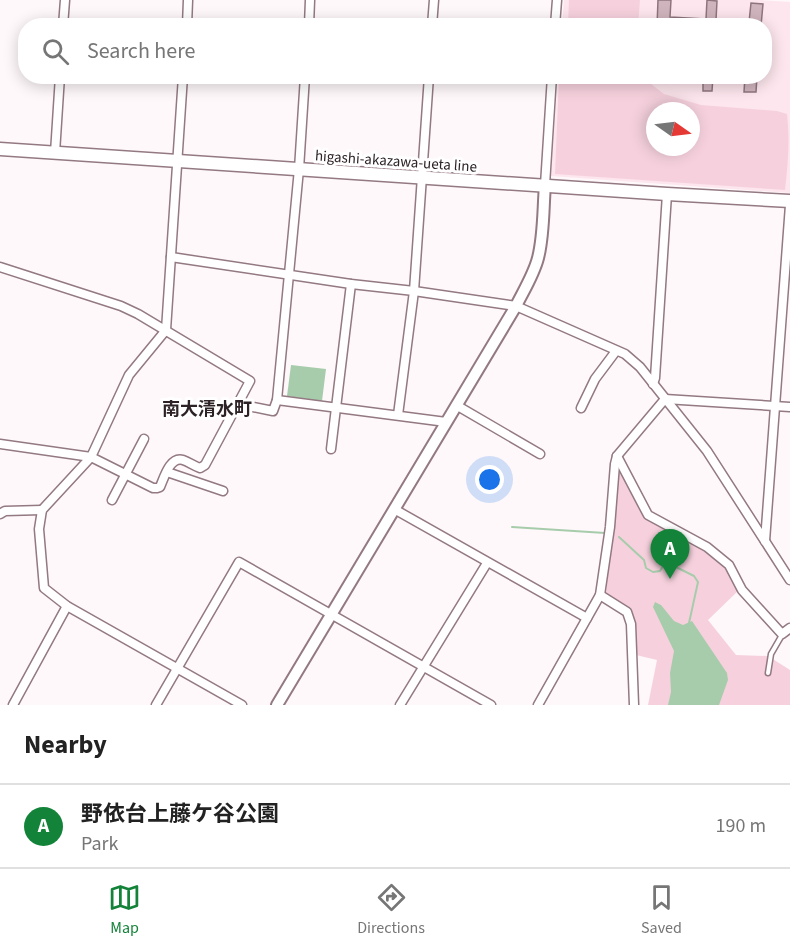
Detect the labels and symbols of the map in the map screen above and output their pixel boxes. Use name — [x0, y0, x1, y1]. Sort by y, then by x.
north arrow — [646, 102, 700, 156]
street label: higashi-akazawa-ueta line — [314, 145, 478, 178]
district label: 南大清水町 — [162, 397, 252, 422]
your location — [475, 465, 504, 494]
pin: A — [650, 530, 690, 579]

